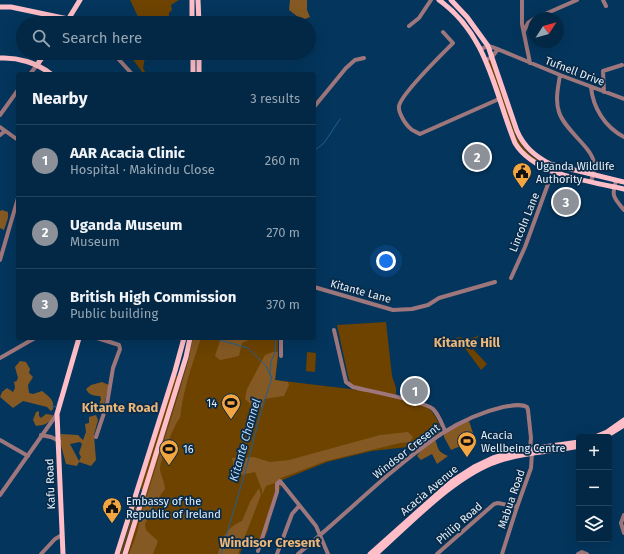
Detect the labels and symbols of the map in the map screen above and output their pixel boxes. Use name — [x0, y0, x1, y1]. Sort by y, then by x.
north arrow — [528, 12, 564, 48]
street label: Tufnell Drive — [543, 54, 607, 89]
pin: 2 — [464, 142, 490, 172]
place label: Uganda Wildlife Authority — [536, 160, 615, 186]
public building icon: Uganda Wildlife Authority — [511, 161, 533, 189]
pin: 3 — [553, 187, 579, 217]
street label: Lincoln Lane — [507, 191, 542, 254]
your location — [376, 251, 396, 271]
street label: Kitante Lane — [329, 277, 393, 306]
district label: Kitante Hill — [434, 335, 500, 350]
pin: 1 — [402, 376, 428, 406]
sports icon: 14 — [220, 392, 242, 420]
place label: 14 — [206, 397, 217, 410]
water label: Kitante Channel — [227, 397, 263, 483]
district label: Kitante Road — [82, 400, 158, 415]
street label: Windsor Cresent — [370, 421, 442, 482]
place label: Acacia Wellbeing Centre — [481, 429, 565, 455]
sports icon: Acacia Wellbeing Centre — [456, 430, 478, 458]
sports icon: 16 — [158, 438, 180, 466]
place label: 16 — [183, 443, 194, 456]
street label: Kafu Road — [43, 458, 58, 510]
street label: Acacia Avenue — [398, 463, 461, 518]
street label: Mabua Road — [495, 468, 528, 530]
place label: Embassy of the Republic of Ireland — [126, 495, 221, 521]
public building icon: Embassy of the Republic of Ireland — [101, 496, 123, 524]
street label: Philip Road — [434, 500, 485, 547]
district label: Windisor Cresent — [219, 535, 322, 550]

